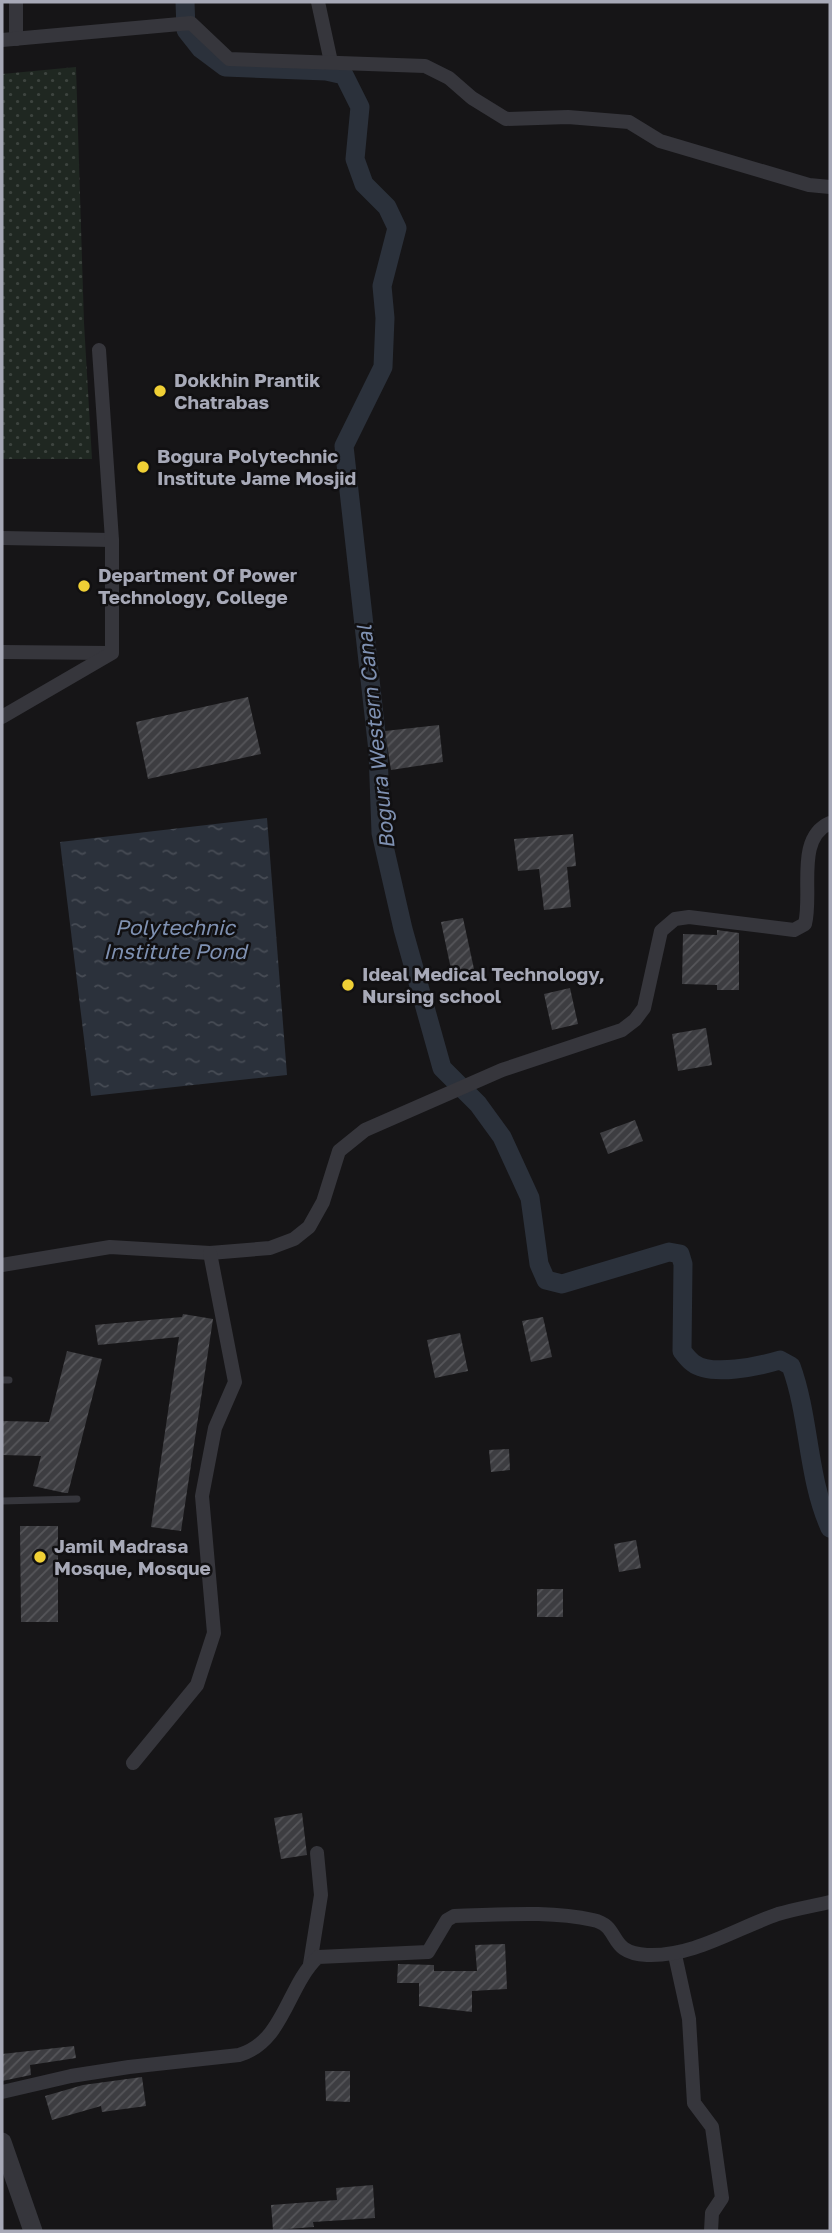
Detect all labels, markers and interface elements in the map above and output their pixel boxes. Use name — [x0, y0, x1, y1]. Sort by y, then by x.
place label: Dokkhin Prantik Chatrabas — [174, 368, 320, 413]
marker: Dokkhin Prantik Chatrabas — [152, 383, 168, 399]
place label: Bogura Polytechnic Institute Jame Mosjid — [157, 444, 356, 489]
marker: Bogura Polytechnic Institute Jame Mosjid — [135, 459, 151, 475]
place label: Department Of Power Technology, College — [98, 563, 298, 608]
marker: Department Of Power Technology, College — [76, 578, 92, 594]
water label: Bogura Western Canal — [350, 623, 400, 850]
water label: Polytechnic Institute Pond — [103, 914, 249, 964]
place label: Ideal Medical Technology, Nursing school — [362, 962, 605, 1007]
marker: Ideal Medical Technology, Nursing school — [340, 977, 356, 993]
place label: Jamil Madrasa Mosque, Mosque — [54, 1534, 211, 1579]
marker: Jamil Madrasa Mosque, Mosque — [32, 1549, 48, 1565]

